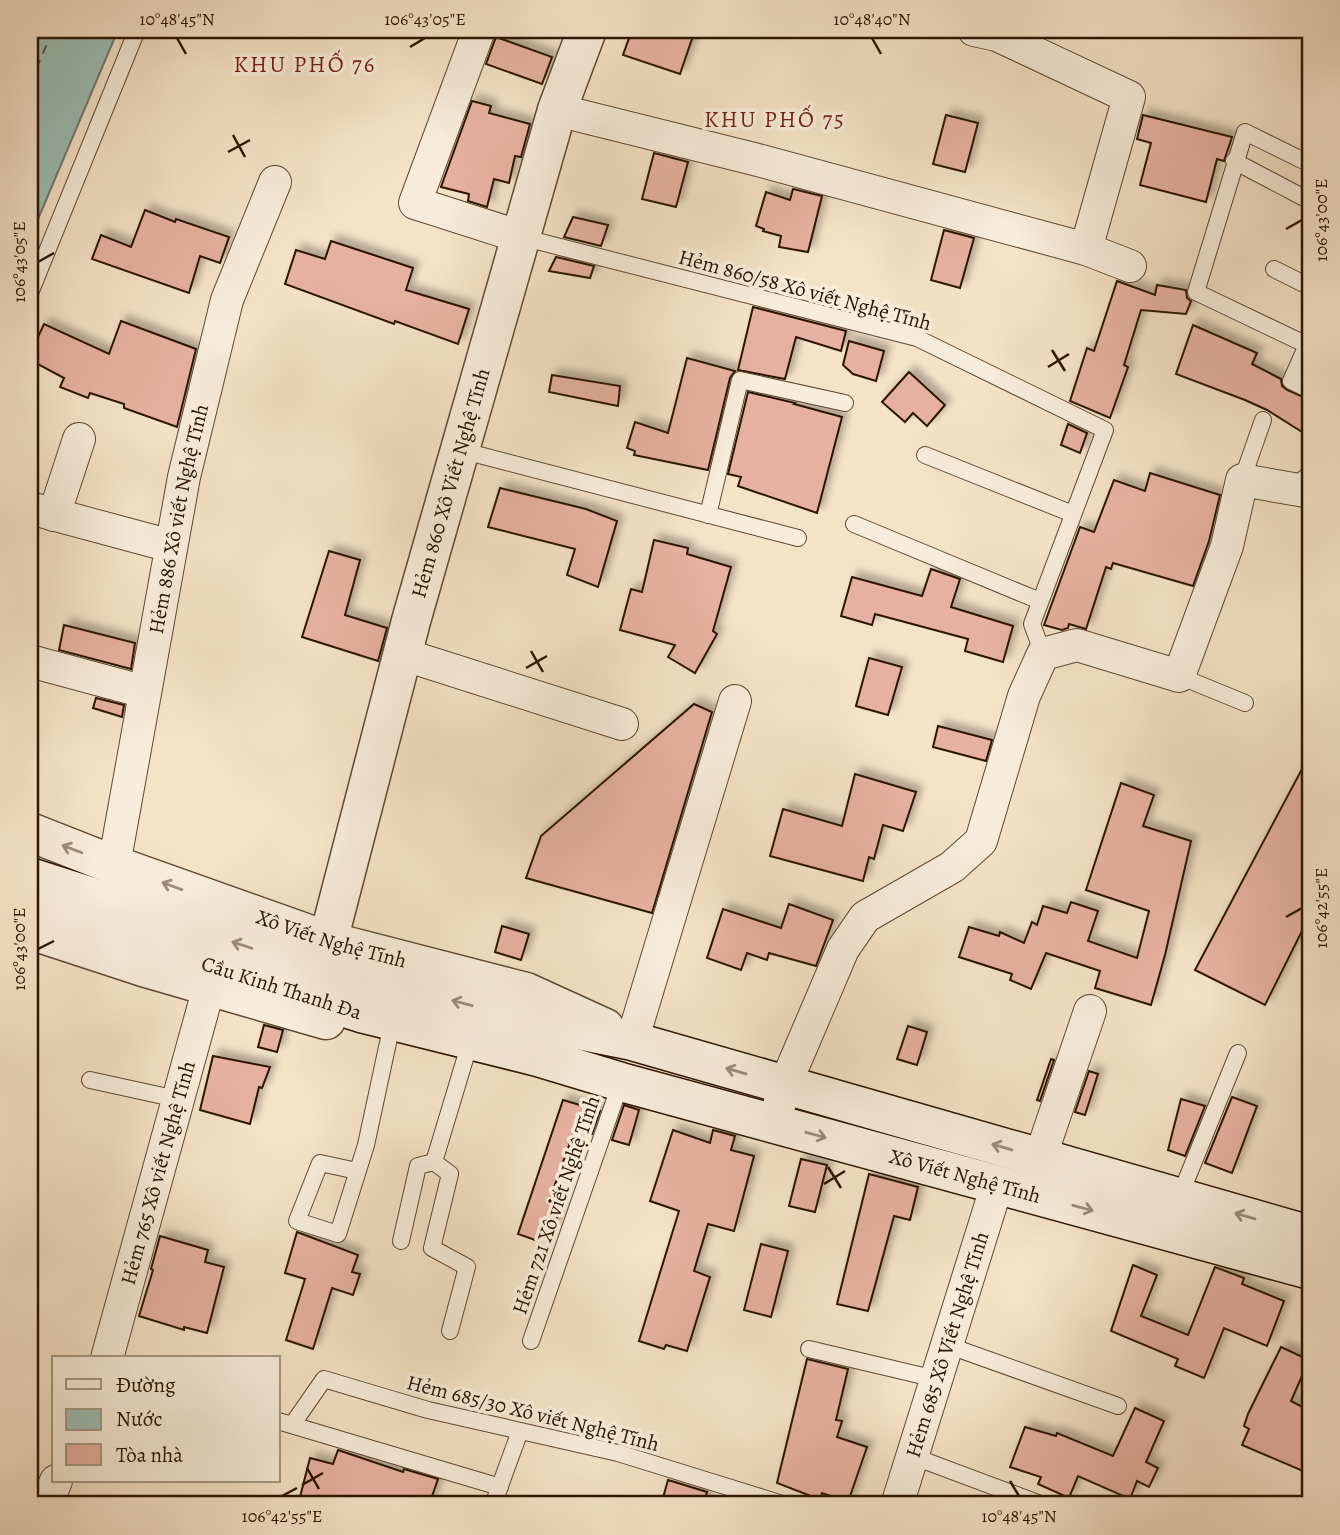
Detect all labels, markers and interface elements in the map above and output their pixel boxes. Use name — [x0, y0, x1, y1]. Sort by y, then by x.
text: 10°48'45"N — [139, 7, 215, 31]
text: 106°43'05"E — [384, 7, 466, 31]
text: 10°48'40"N — [833, 7, 911, 31]
district label: KHU PHỐ 76 — [234, 49, 376, 80]
district label: KHU PHỐ 75 — [704, 104, 846, 135]
text: 106°43'00"E — [1309, 178, 1333, 262]
text: 106°43'05"E — [7, 221, 31, 303]
street label: Hẻm 860/58 Xô viết Nghệ Tĩnh — [675, 243, 935, 337]
street label: Hẻm 860 Xô Viết Nghệ Tĩnh — [404, 365, 496, 601]
street label: Hẻm 886 Xô viết Nghệ Tĩnh — [142, 401, 215, 636]
one-way arrow — [62, 841, 83, 854]
text: 106°42'55"E — [1309, 868, 1333, 948]
one-way arrow — [161, 878, 183, 891]
street label: Xô Viết Nghệ Tĩnh — [252, 903, 410, 975]
text: 106°43'00"E — [7, 907, 31, 991]
one-way arrow — [231, 937, 253, 950]
street label: Cầu Kinh Thanh Đa — [198, 949, 366, 1026]
one-way arrow — [451, 996, 473, 1009]
street label: Hẻm 765 Xô viết Nghệ Tĩnh — [114, 1058, 202, 1288]
one-way arrow — [726, 1064, 748, 1077]
street label: Hẻm 721 Xô viết Nghệ Tĩnh — [505, 1092, 607, 1318]
one-way arrow — [804, 1129, 827, 1142]
one-way arrow — [992, 1140, 1014, 1153]
street label: Xô Viết Nghệ Tĩnh — [886, 1142, 1044, 1210]
one-way arrow — [1071, 1202, 1094, 1215]
one-way arrow — [1234, 1209, 1256, 1222]
street label: Hẻm 685 Xô Viết Nghệ Tĩnh — [899, 1228, 996, 1461]
legend — [52, 1356, 280, 1482]
street label: Hẻm 685/30 Xô viết Nghệ Tĩnh — [404, 1368, 662, 1458]
text: Đường — [116, 1371, 176, 1399]
text: Nước — [116, 1405, 163, 1433]
text: Tòa nhà — [116, 1441, 183, 1469]
text: 106°42'55"E — [242, 1504, 322, 1528]
text: 10°48'45"N — [981, 1504, 1057, 1528]

